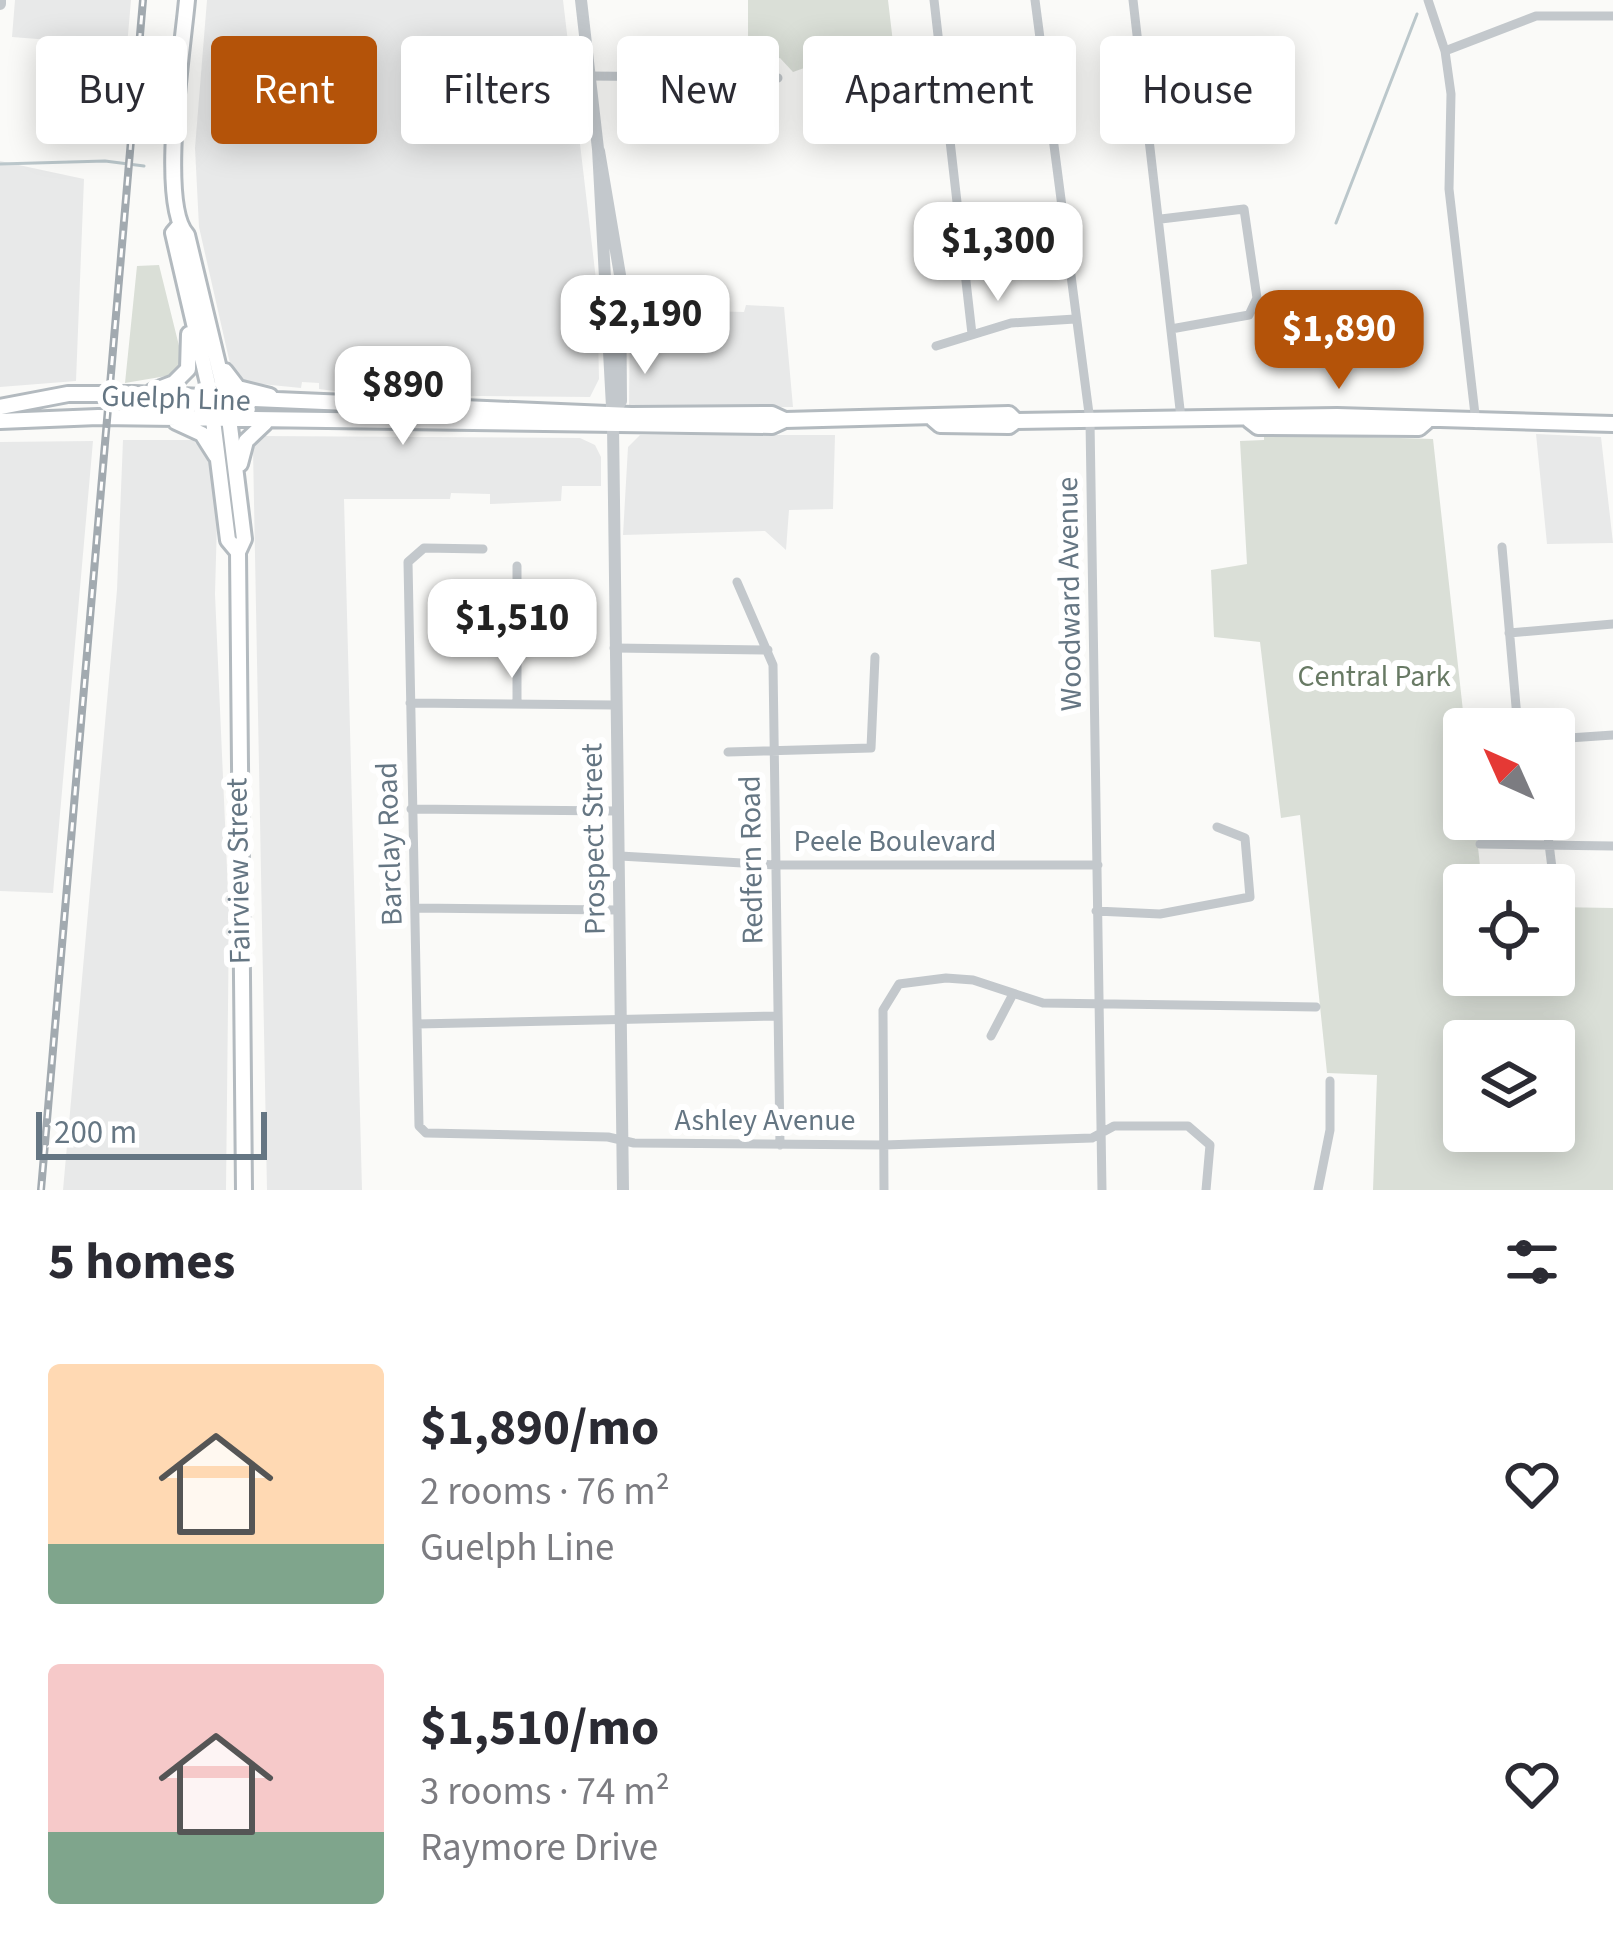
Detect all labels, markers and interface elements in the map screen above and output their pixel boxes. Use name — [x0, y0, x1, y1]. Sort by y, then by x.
chip: Buy — [36, 36, 187, 144]
chip: Rent — [211, 36, 377, 144]
chip: Filters — [401, 36, 593, 144]
chip: New — [617, 36, 779, 144]
chip: Apartment — [803, 36, 1076, 144]
chip: House — [1100, 36, 1295, 144]
pin: $1,300 — [900, 202, 1096, 304]
text: $1,300 — [941, 213, 1055, 269]
pin: $2,190 — [547, 275, 743, 377]
text: $2,190 — [588, 286, 702, 342]
pin: $1,890 — [1241, 290, 1437, 392]
text: $1,890 — [1282, 301, 1396, 357]
pin: $890 — [332, 346, 474, 448]
text: $890 — [362, 357, 444, 413]
street label: Guelph Line — [100, 374, 251, 423]
street label: Woodward Avenue — [1046, 476, 1093, 712]
pin: $1,510 — [414, 579, 610, 681]
text: $1,510 — [455, 590, 569, 646]
park label: Central Park — [1297, 655, 1451, 698]
north arrow — [1443, 708, 1575, 840]
map controls — [1443, 708, 1575, 1152]
street label: Prospect Street — [570, 743, 617, 935]
street label: Barclay Road — [365, 761, 414, 927]
street label: Redfern Road — [729, 775, 774, 945]
street label: Fairview Street — [215, 777, 262, 965]
street label: Peele Boulevard — [794, 820, 996, 863]
button: locate — [1443, 864, 1575, 996]
button: layers — [1443, 1020, 1575, 1152]
street label: Ashley Avenue — [674, 1099, 856, 1142]
scale bar — [36, 1106, 267, 1159]
text: 200 m — [54, 1109, 137, 1156]
text: 5 homes — [48, 1226, 235, 1298]
icon: filters — [1499, 1229, 1565, 1295]
text: $1,890/mo — [420, 1392, 659, 1464]
icon: home — [144, 1412, 288, 1556]
icon: heart — [1499, 1451, 1565, 1517]
text: 2 rooms · 76 m² — [420, 1464, 670, 1520]
text: Guelph Line — [420, 1520, 614, 1576]
text: $1,510/mo — [420, 1692, 659, 1764]
icon: home — [144, 1712, 288, 1856]
icon: heart — [1499, 1751, 1565, 1817]
text: 3 rooms · 74 m² — [420, 1764, 670, 1820]
text: Raymore Drive — [420, 1820, 658, 1876]

